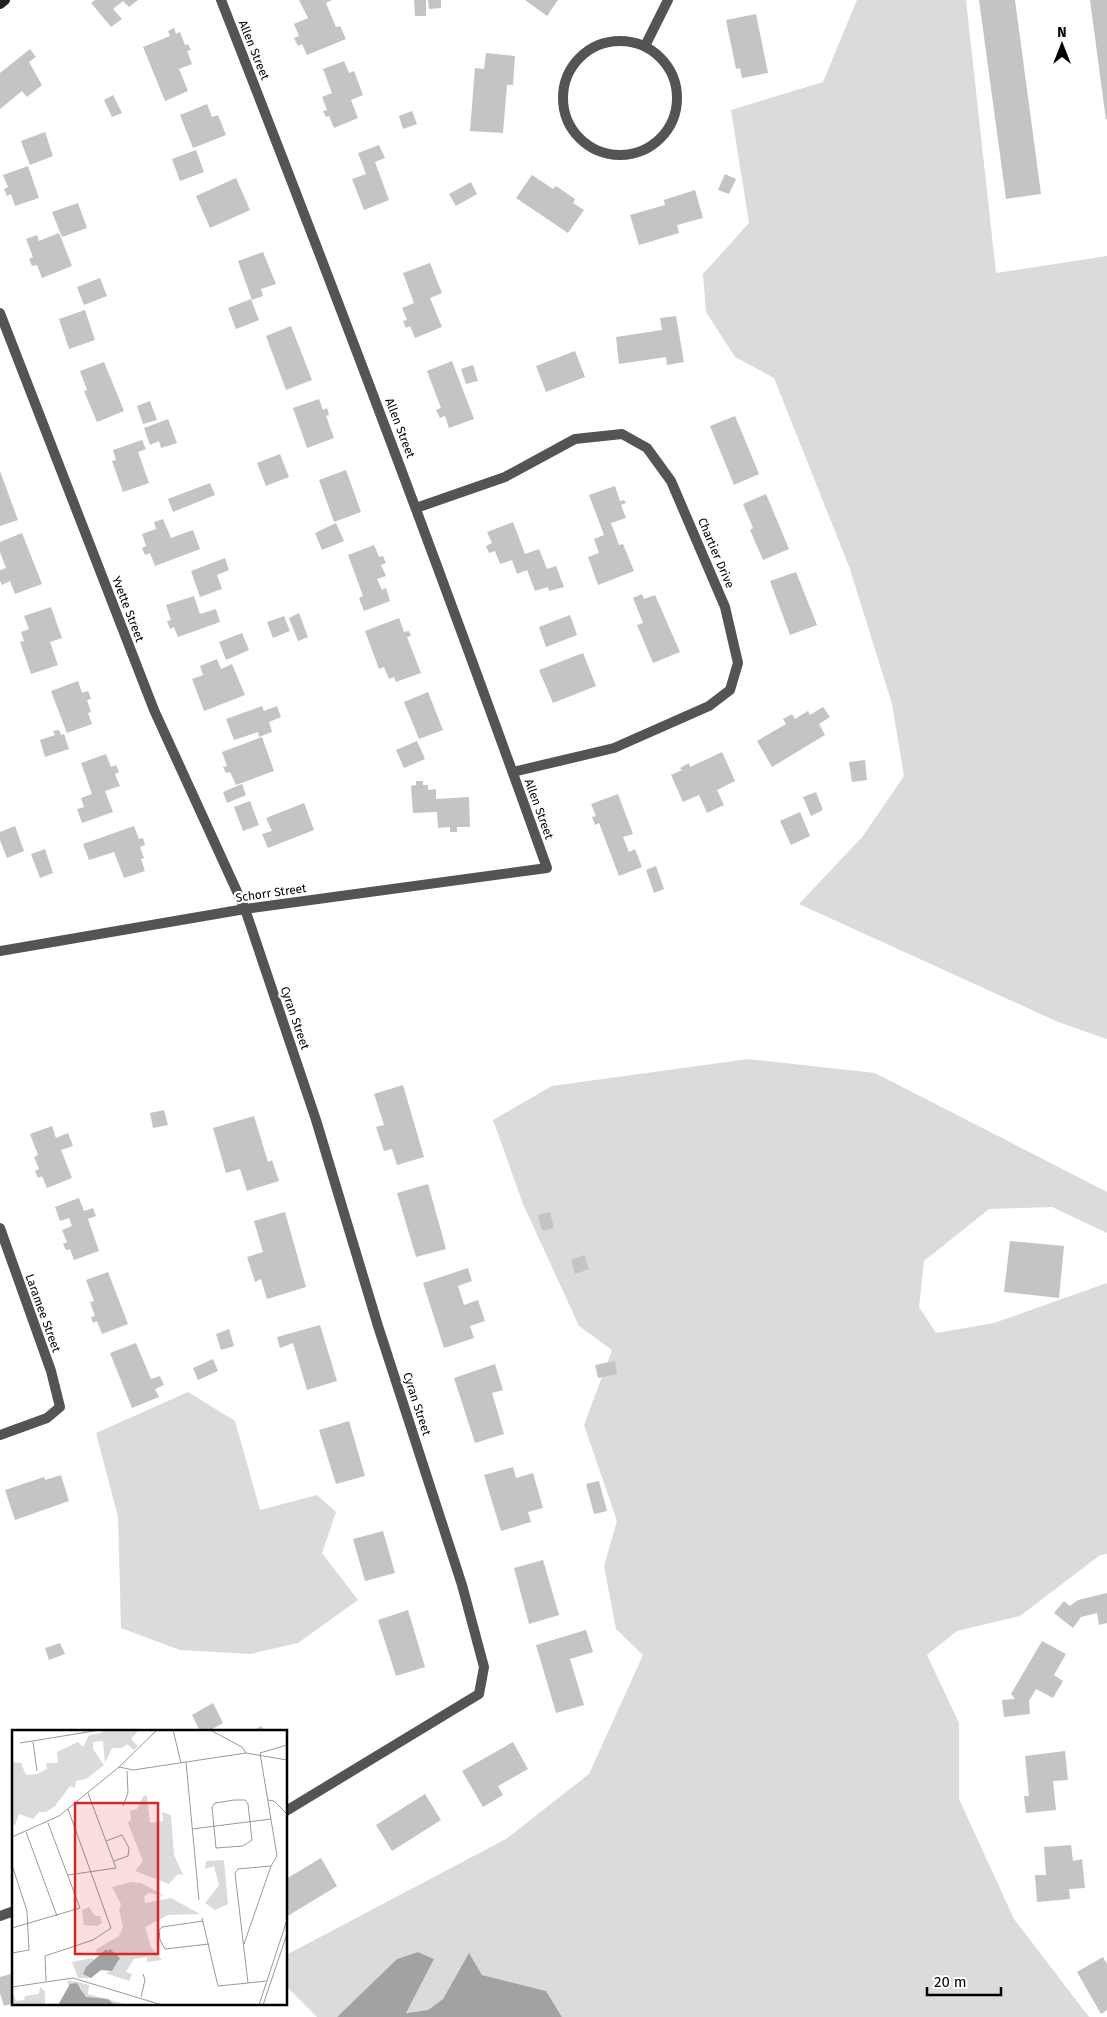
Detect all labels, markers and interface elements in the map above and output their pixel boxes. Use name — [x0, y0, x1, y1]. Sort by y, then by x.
street label: Allen Street — [236, 18, 273, 83]
north arrow — [1037, 20, 1087, 70]
text: N — [1057, 24, 1067, 41]
street label: Allen Street — [382, 396, 418, 461]
street label: Chartier Drive — [695, 516, 737, 590]
street label: Yvette Street — [109, 574, 147, 644]
street label: Allen Street — [522, 777, 557, 842]
street label: Schorr Street — [235, 881, 308, 905]
street label: Cyran Street — [278, 985, 313, 1052]
street label: Laramee Street — [22, 1272, 64, 1355]
street label: Cyran Street — [400, 1371, 434, 1438]
inset map — [12, 1730, 288, 2004]
scale bar — [927, 1964, 1001, 1996]
text: 20 m — [934, 1973, 967, 1991]

